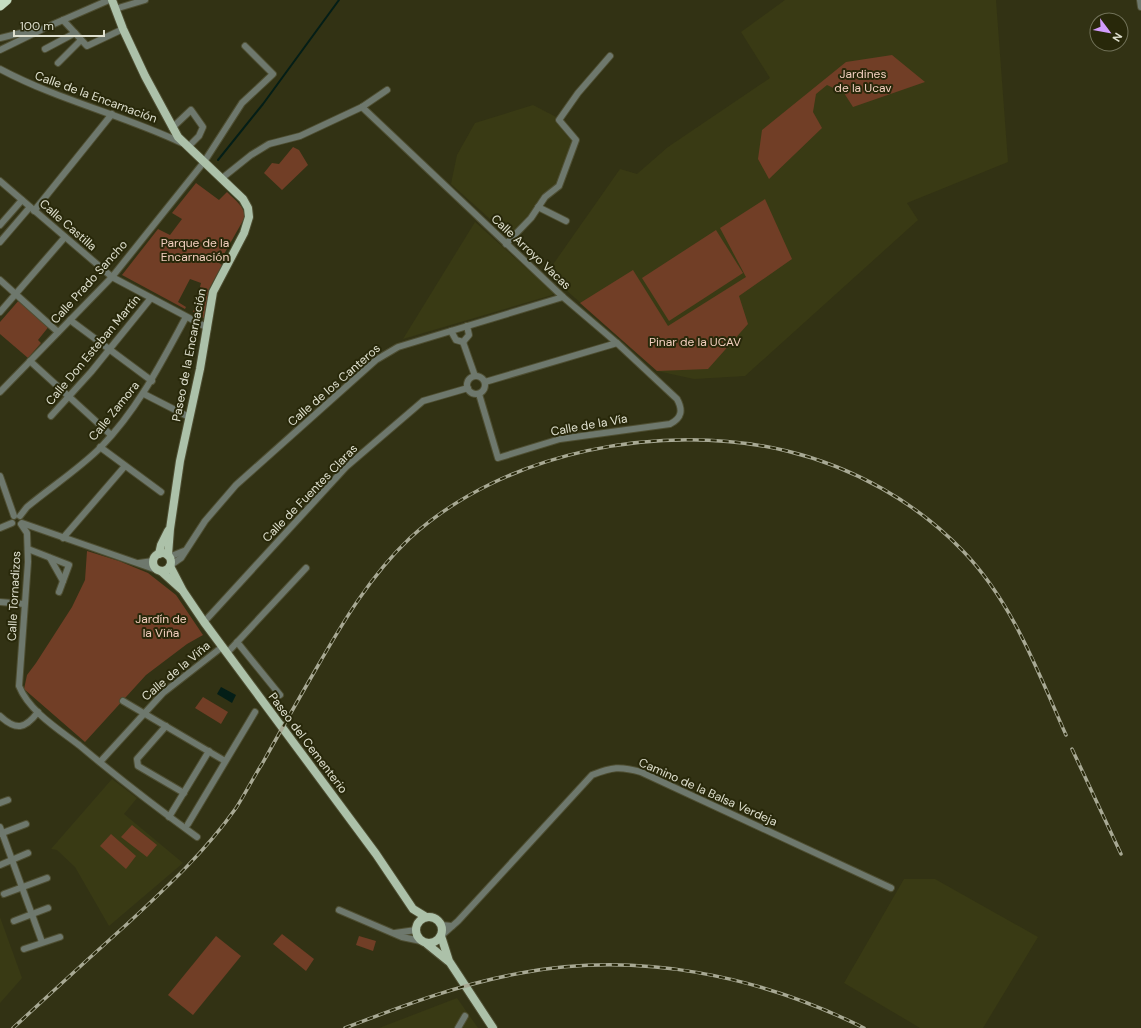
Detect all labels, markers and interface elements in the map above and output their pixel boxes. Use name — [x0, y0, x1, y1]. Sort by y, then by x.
scale bar — [14, 12, 104, 38]
north arrow — [1089, 12, 1129, 52]
text: 100 m — [20, 18, 54, 34]
text: N — [1109, 30, 1126, 44]
park label: Jardines de la Ucav — [834, 66, 892, 96]
street label: Calle de la Encarnación — [33, 67, 159, 127]
street label: Calle Castilla — [36, 196, 100, 254]
street label: Calle Arroyo Vacas — [488, 211, 574, 293]
park label: Parque de la Encarnación — [161, 235, 229, 265]
street label: Calle Prado Sancho — [47, 237, 131, 327]
street label: Paseo de la Encarnación — [168, 287, 210, 423]
street label: Calle Don Esteban Martín — [42, 291, 144, 408]
park label: Pinar de la UCAV — [649, 334, 741, 350]
street label: Calle de los Canteros — [284, 340, 384, 430]
street label: Calle Zamora — [85, 378, 143, 444]
street label: Calle de la Vía — [549, 410, 629, 440]
street label: Calle de Fuentes Claras — [259, 441, 361, 545]
street label: Calle Tornadizos — [4, 551, 24, 641]
park label: Jardín de la Viña — [135, 611, 187, 641]
street label: Calle de la Viña — [138, 638, 214, 704]
street label: Paseo del Cementerio — [265, 689, 351, 797]
street label: Camino de la Balsa Verdeja — [636, 754, 780, 830]

